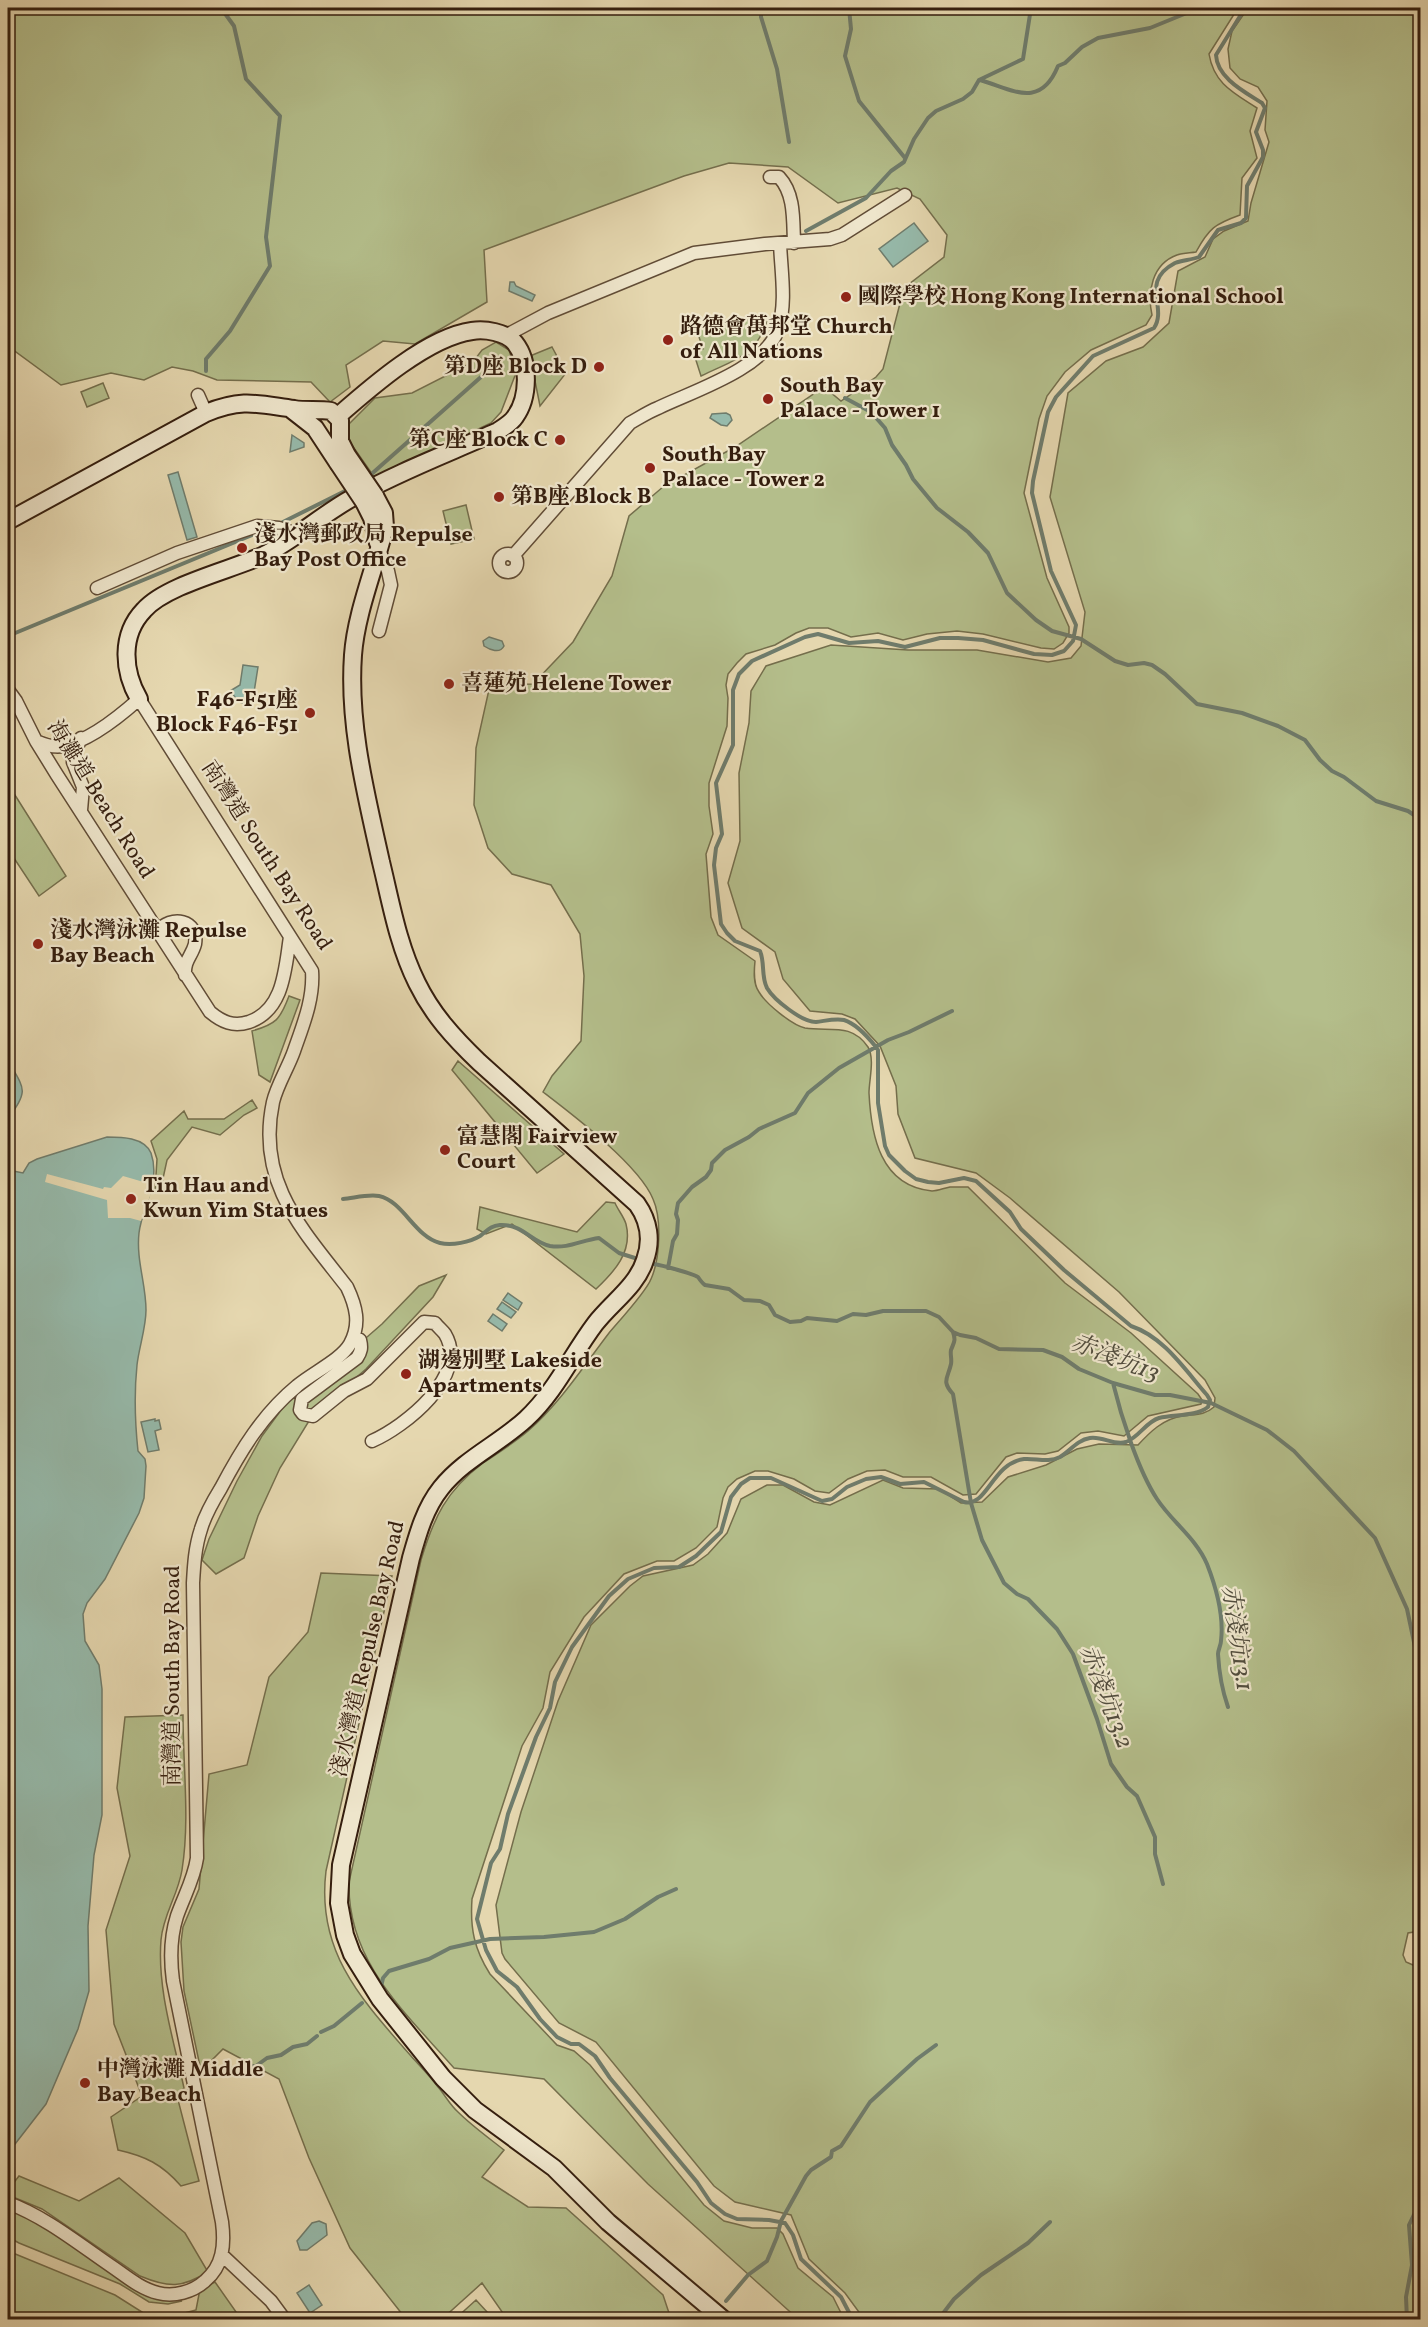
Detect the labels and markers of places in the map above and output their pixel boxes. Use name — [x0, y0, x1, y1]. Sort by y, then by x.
place label: 國際學校 Hong Kong International School — [858, 282, 1284, 313]
marker: 國際學校 Hong Kong International School — [839, 290, 853, 304]
place label: 路德會萬邦堂 Church of All Nations — [680, 312, 893, 368]
marker: 路德會萬邦堂 Church of All Nations — [661, 333, 675, 347]
place label: 第D座 Block D — [444, 352, 587, 383]
marker: 第D座 Block D — [592, 360, 606, 374]
place label: South Bay Palace - Tower 1 — [780, 371, 940, 427]
marker: South Bay Palace - Tower 1 — [761, 392, 775, 406]
place label: 第C座 Block C — [409, 425, 548, 456]
marker: 第C座 Block C — [553, 433, 567, 447]
place label: South Bay Palace - Tower 2 — [662, 440, 825, 496]
marker: South Bay Palace - Tower 2 — [643, 461, 657, 475]
place label: 第B座 Block B — [511, 482, 651, 513]
marker: 第B座 Block B — [492, 490, 506, 504]
place label: 淺水灣郵政局 Repulse Bay Post Office — [254, 520, 473, 576]
marker: 淺水灣郵政局 Repulse Bay Post Office — [235, 541, 249, 555]
place label: 喜蓮苑 Helene Tower — [461, 669, 672, 700]
marker: 喜蓮苑 Helene Tower — [442, 677, 456, 691]
place label: F46-F51座 Block F46-F51 — [156, 685, 298, 741]
marker: F46-F51座 Block F46-F51 — [303, 706, 317, 720]
place label: 淺水灣泳灘 Repulse Bay Beach — [50, 916, 247, 972]
marker: 淺水灣泳灘 Repulse Bay Beach — [31, 937, 45, 951]
place label: 富慧閣 Fairview Court — [457, 1122, 618, 1178]
marker: 富慧閣 Fairview Court — [438, 1143, 452, 1157]
place label: Tin Hau and Kwun Yim Statues — [143, 1171, 328, 1227]
marker: Tin Hau and Kwun Yim Statues — [124, 1192, 138, 1206]
place label: 湖邊別墅 Lakeside Apartments — [418, 1346, 602, 1402]
marker: 湖邊別墅 Lakeside Apartments — [399, 1367, 413, 1381]
place label: 中灣泳灘 Middle Bay Beach — [97, 2055, 264, 2111]
marker: 中灣泳灘 Middle Bay Beach — [78, 2076, 92, 2090]

